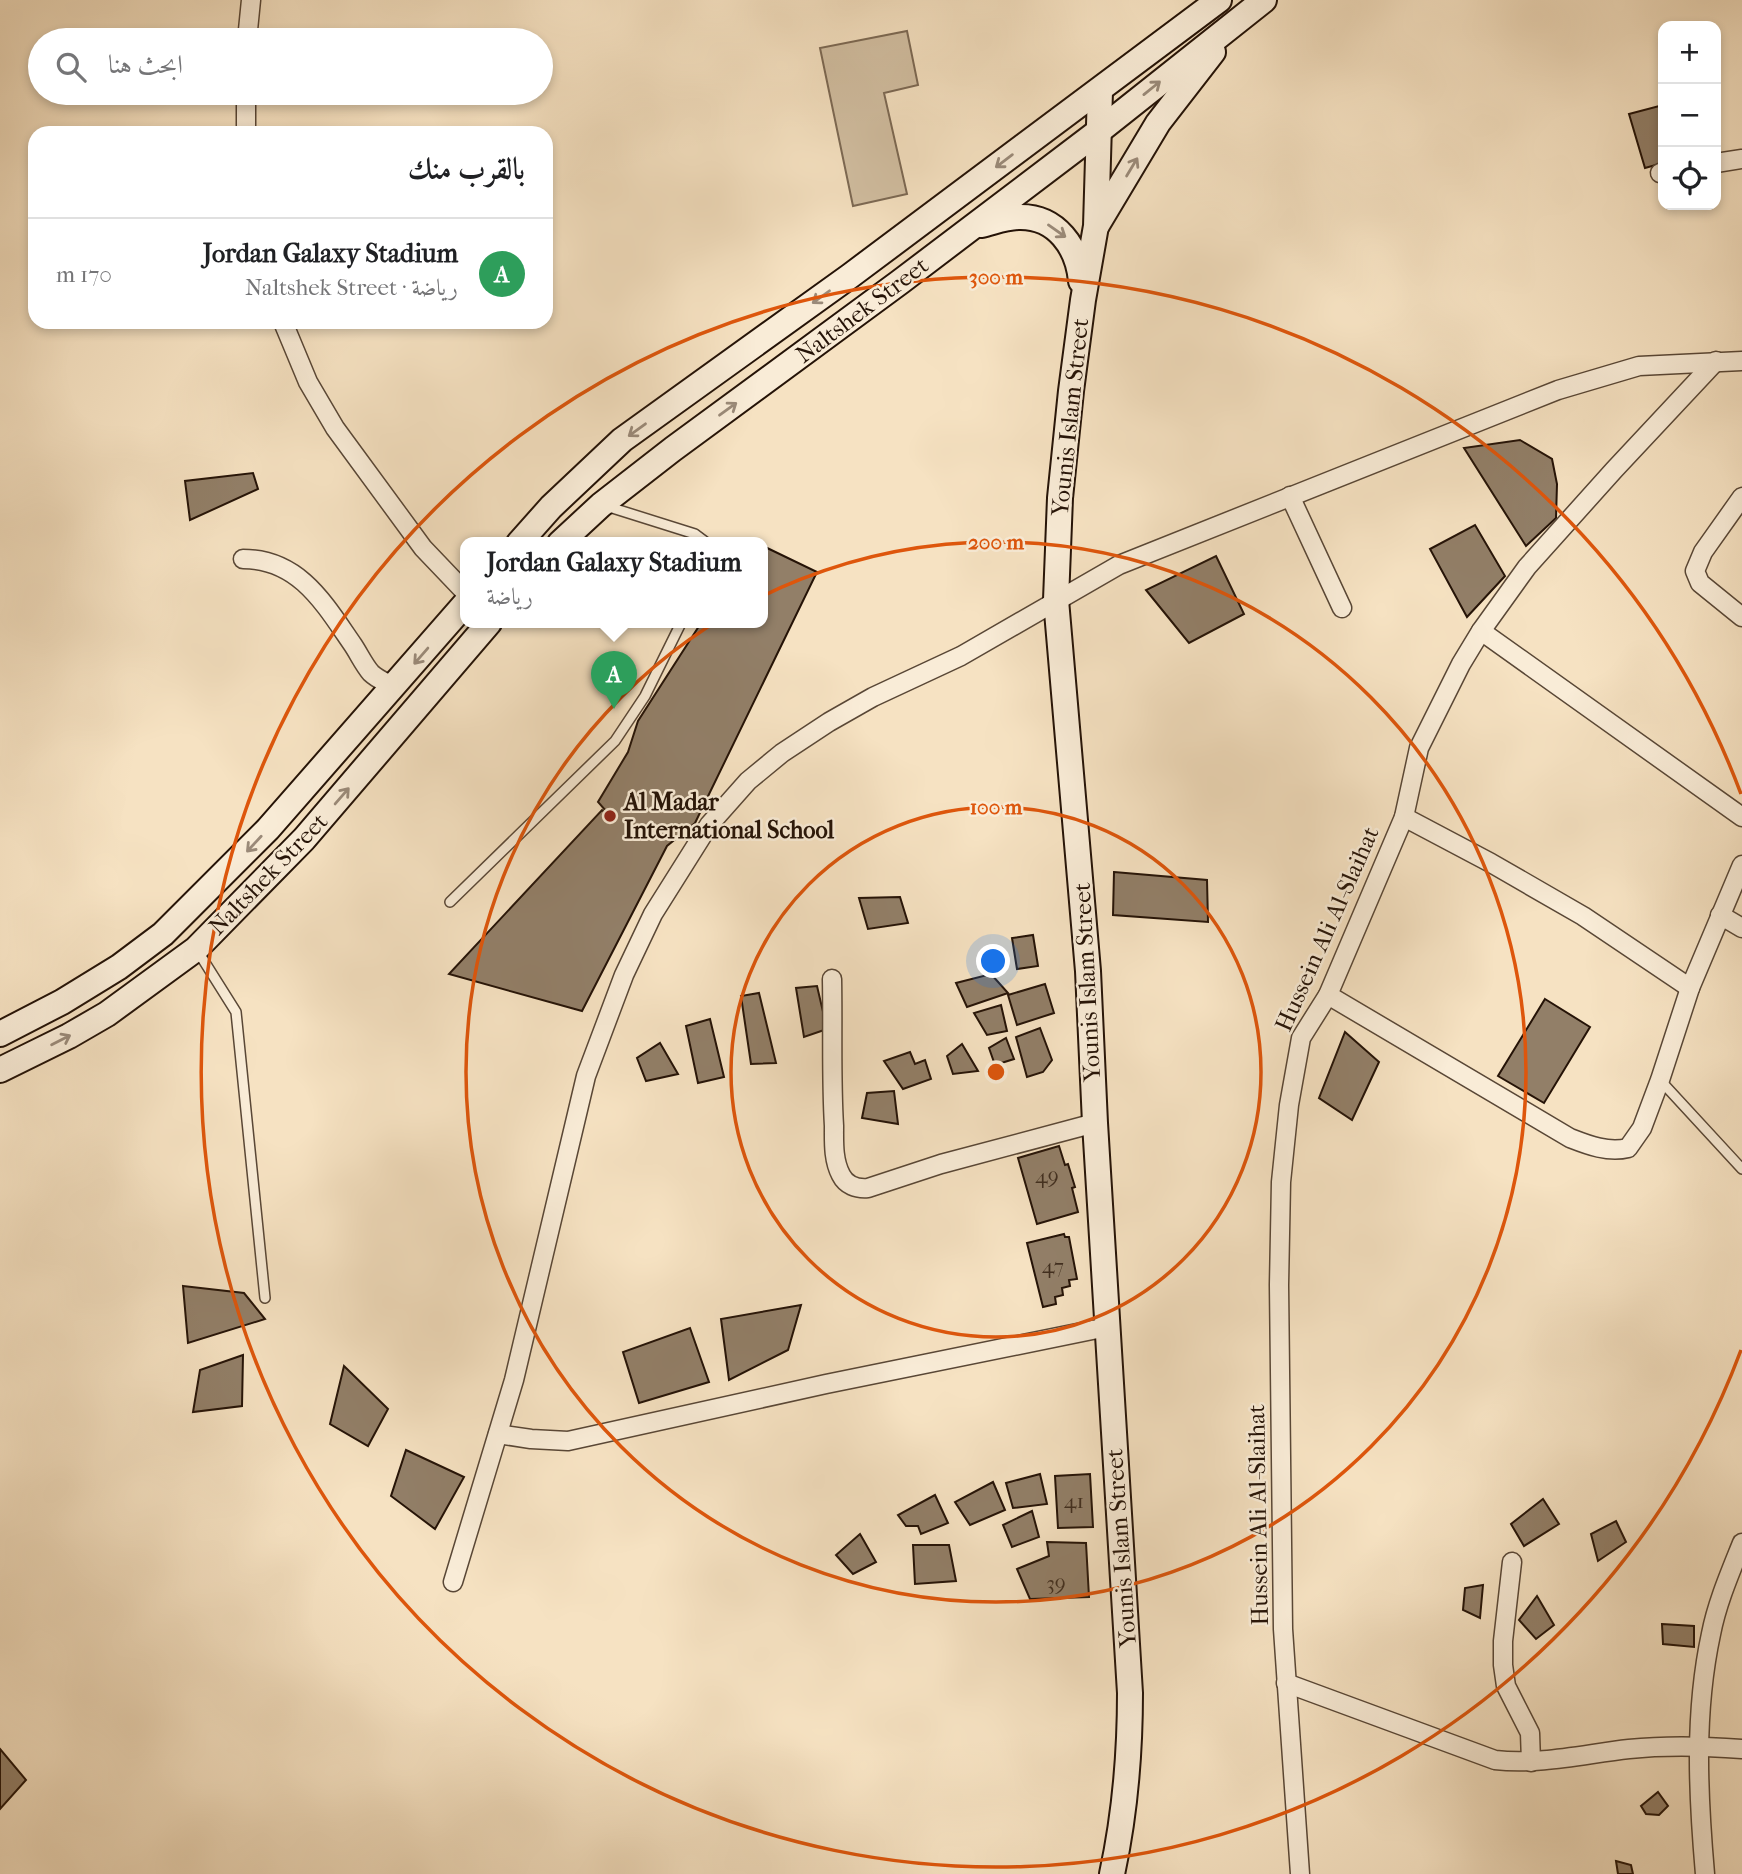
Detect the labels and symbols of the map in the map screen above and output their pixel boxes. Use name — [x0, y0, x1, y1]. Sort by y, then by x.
one-way arrow — [1143, 81, 1161, 96]
one-way arrow — [995, 154, 1014, 169]
one-way arrow — [1125, 158, 1139, 178]
one-way arrow — [1047, 223, 1066, 238]
street label: Naltshek Street — [790, 251, 934, 369]
text: 300 m — [969, 265, 1023, 289]
one-way arrow — [812, 290, 831, 304]
street label: Younis Islam Street — [1046, 316, 1094, 518]
one-way arrow — [718, 401, 737, 416]
one-way arrow — [628, 423, 647, 437]
text: 200 m — [968, 530, 1025, 554]
one-way arrow — [413, 646, 429, 664]
pin: A — [591, 651, 637, 709]
one-way arrow — [334, 787, 350, 805]
place label: Al Madar International School — [622, 788, 834, 844]
text: 100 m — [970, 795, 1023, 819]
street label: Naltshek Street — [203, 807, 333, 941]
marker: Al Madar International School — [602, 808, 618, 824]
street label: Hussein Ali Al-Slaihat — [1269, 822, 1385, 1036]
one-way arrow — [245, 835, 262, 852]
street label: Younis Islam Street — [1068, 881, 1106, 1083]
your location — [976, 944, 1010, 978]
one-way arrow — [50, 1033, 71, 1047]
centre of rings — [984, 1060, 1008, 1084]
house number: 49 — [1035, 1164, 1059, 1188]
house number: 47 — [1042, 1254, 1064, 1278]
street label: Hussein Ali Al-Slaihat — [1242, 1404, 1274, 1626]
street label: Younis Islam Street — [1100, 1447, 1142, 1649]
house number: 41 — [1064, 1489, 1084, 1513]
house number: 39 — [1046, 1571, 1066, 1595]

